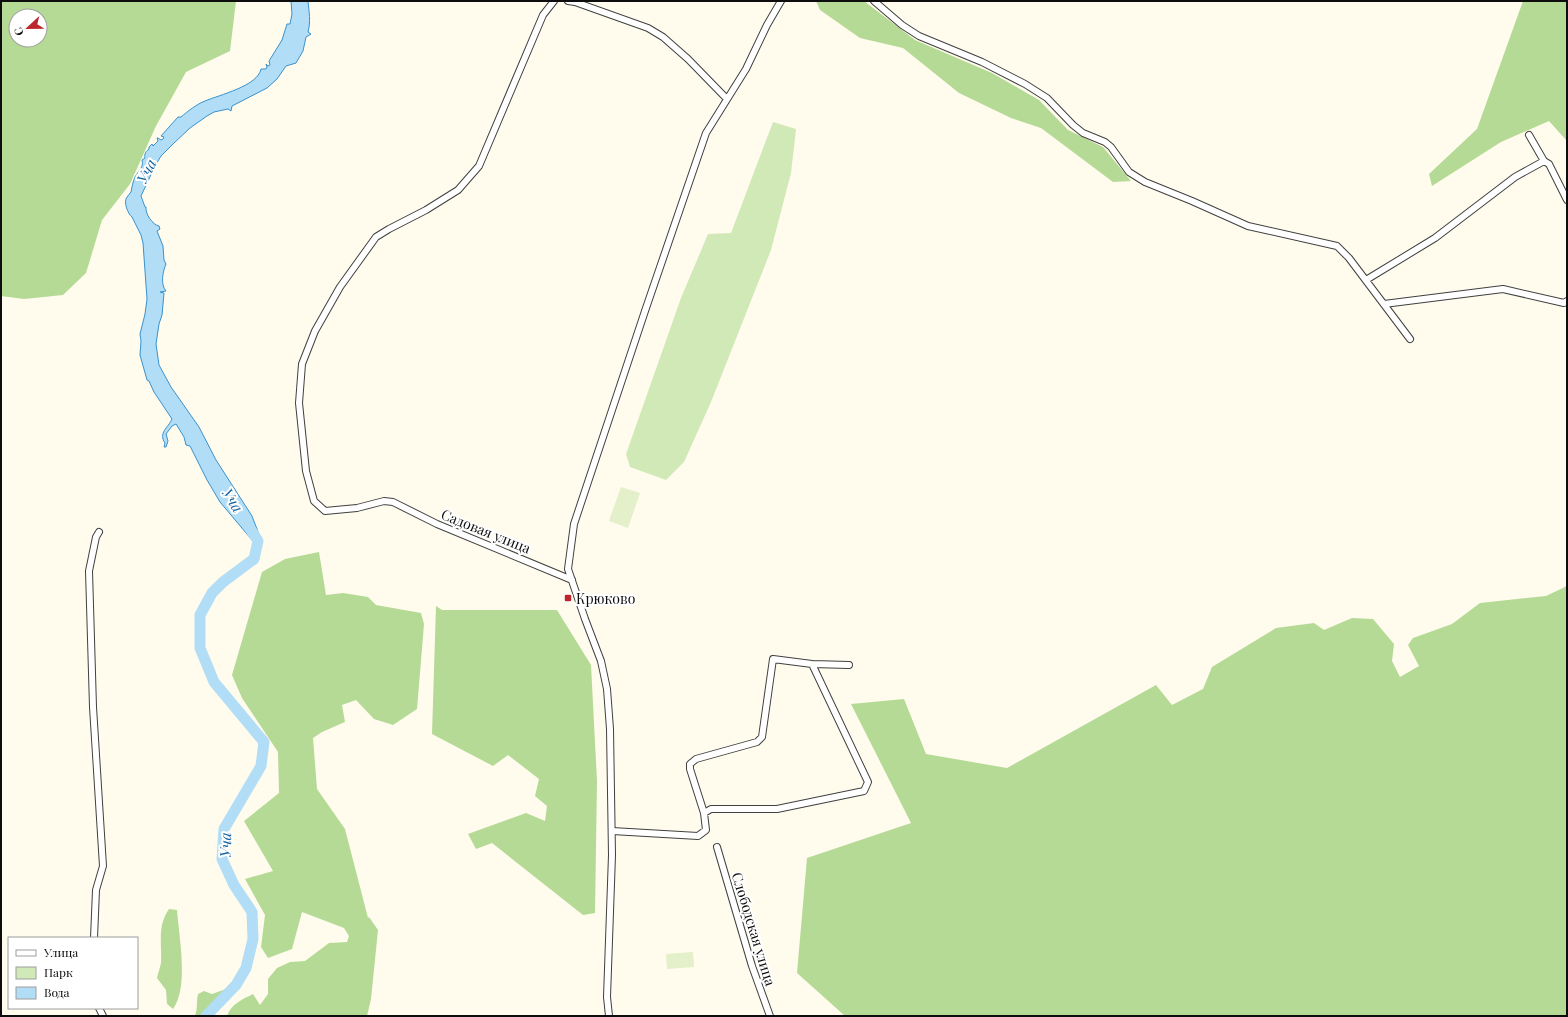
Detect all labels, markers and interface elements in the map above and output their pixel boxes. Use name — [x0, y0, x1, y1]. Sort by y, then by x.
north arrow — [8, 8, 48, 48]
text: С — [10, 25, 27, 38]
water label: Уча — [131, 155, 161, 187]
water label: Уча — [218, 484, 248, 516]
street label: Садовая улица — [438, 504, 534, 558]
place label: Крюково — [576, 589, 636, 608]
marker: Крюково — [563, 593, 573, 603]
water label: Уча — [215, 832, 235, 858]
street label: Слободская улица — [728, 870, 780, 988]
legend — [8, 937, 138, 1009]
text: Улица — [43, 944, 78, 960]
text: Парк — [44, 964, 73, 980]
text: Вода — [44, 984, 70, 1000]

